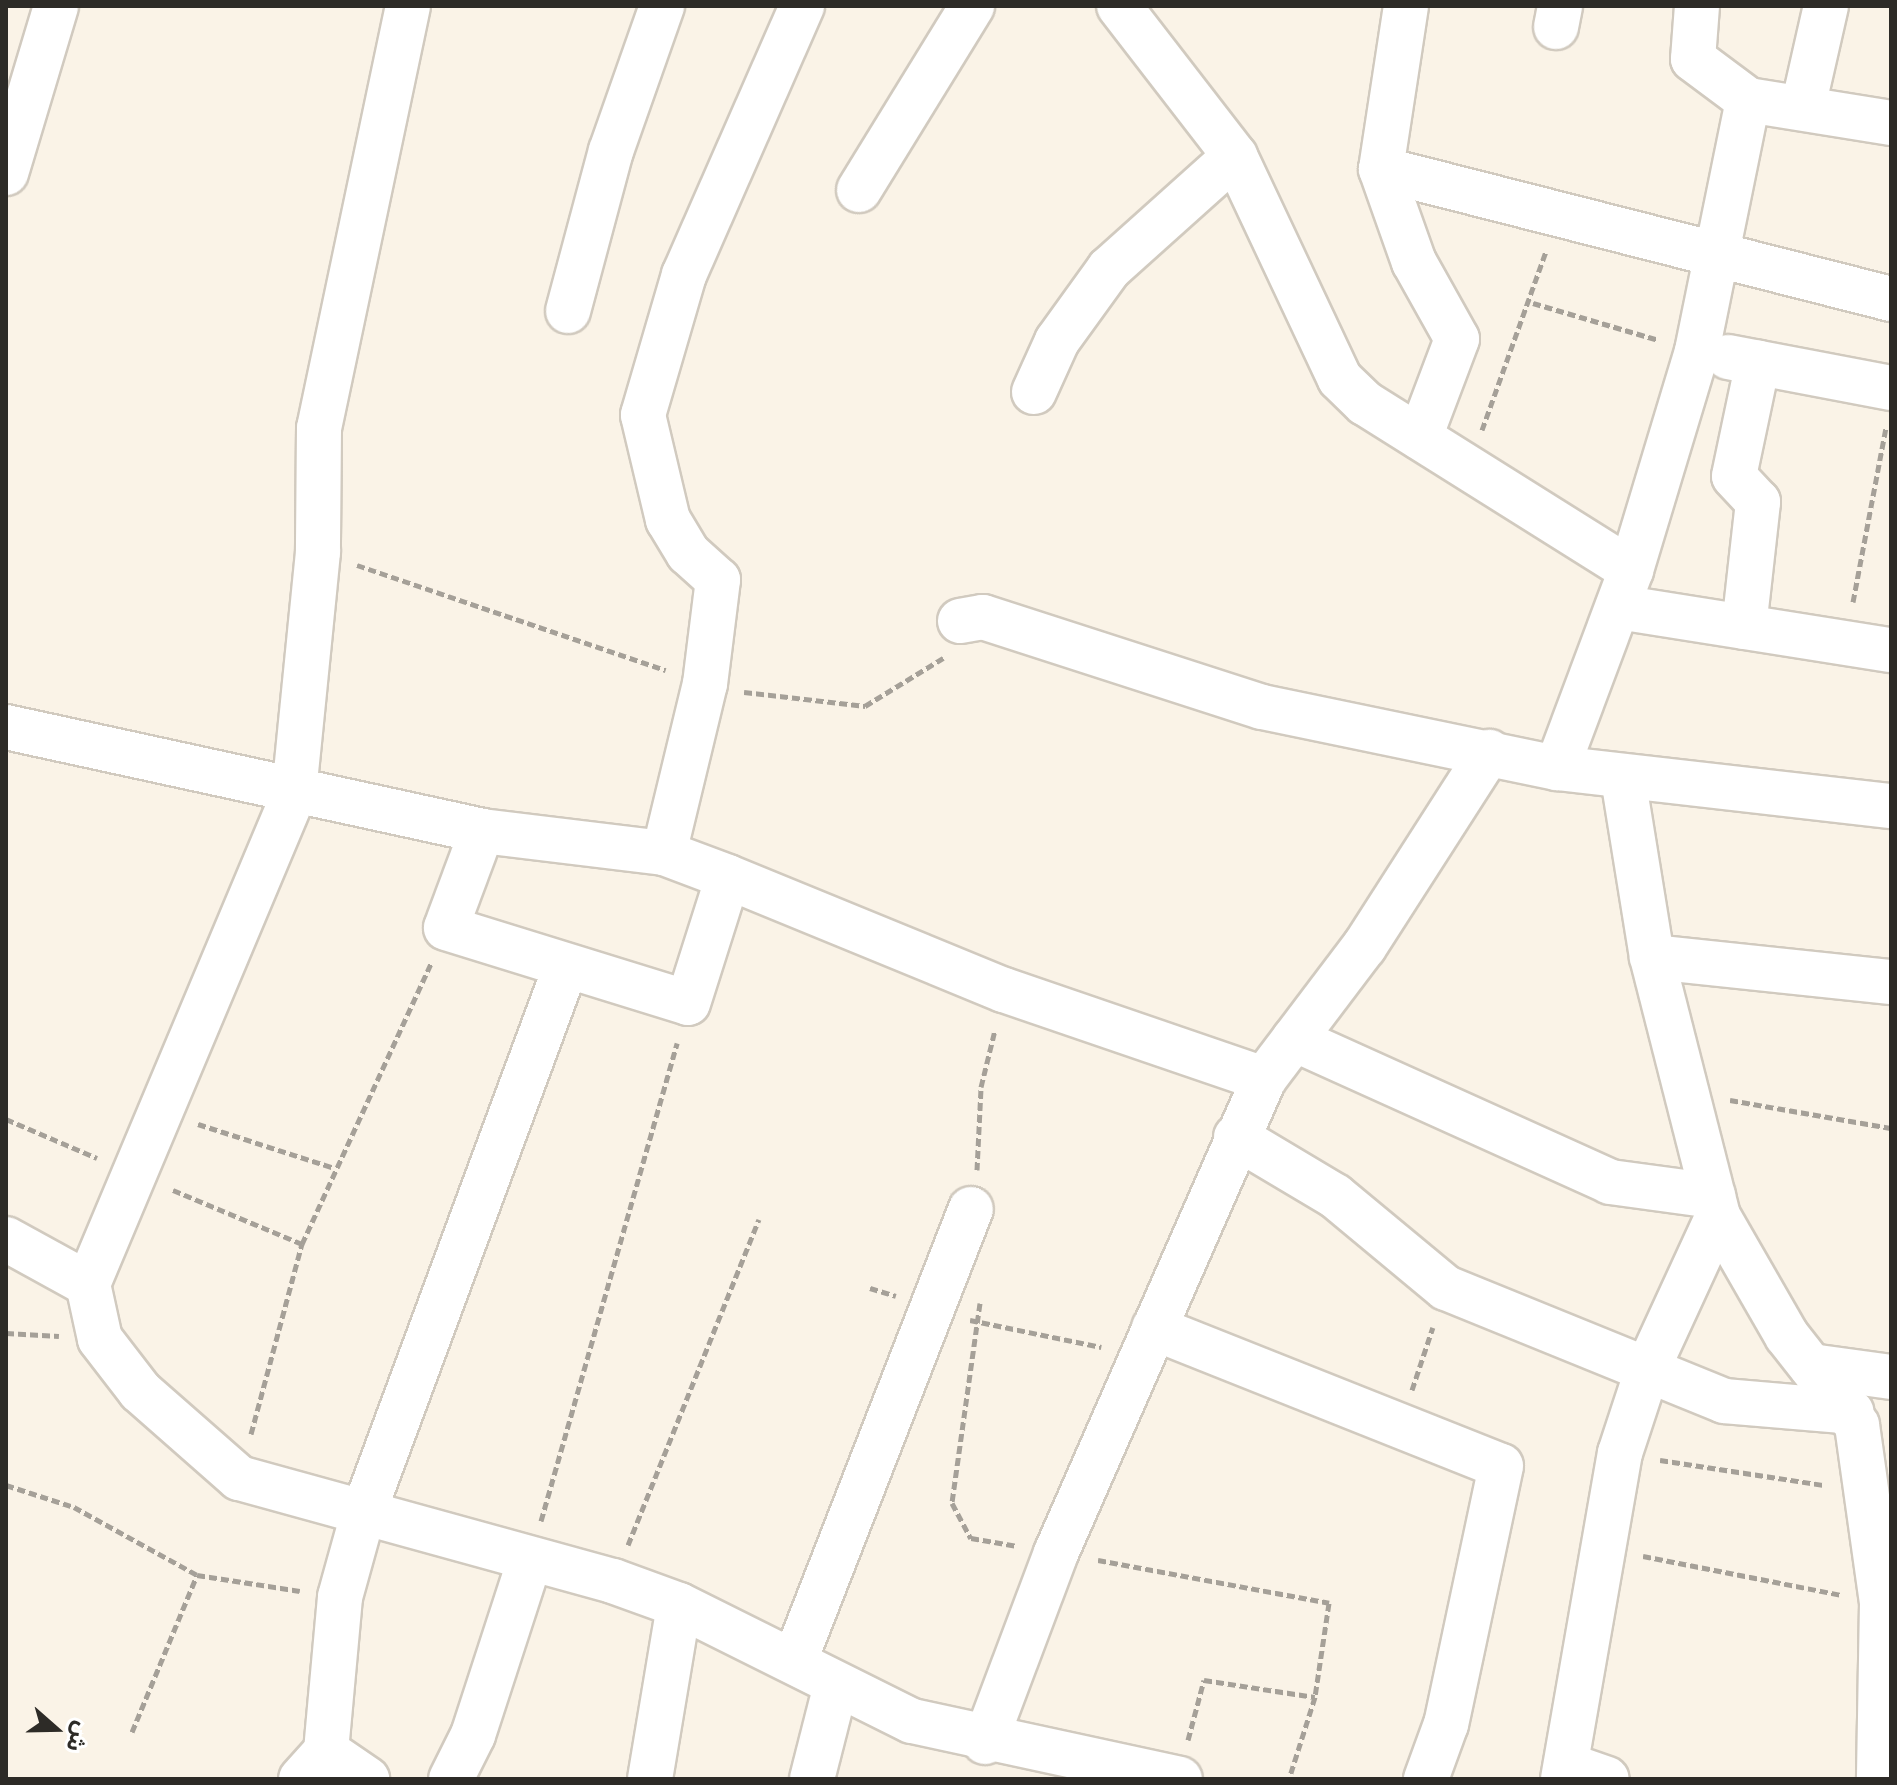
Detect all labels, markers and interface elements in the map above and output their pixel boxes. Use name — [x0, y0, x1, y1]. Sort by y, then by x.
north arrow — [16, 1689, 96, 1769]
text: ش — [60, 1718, 97, 1756]

